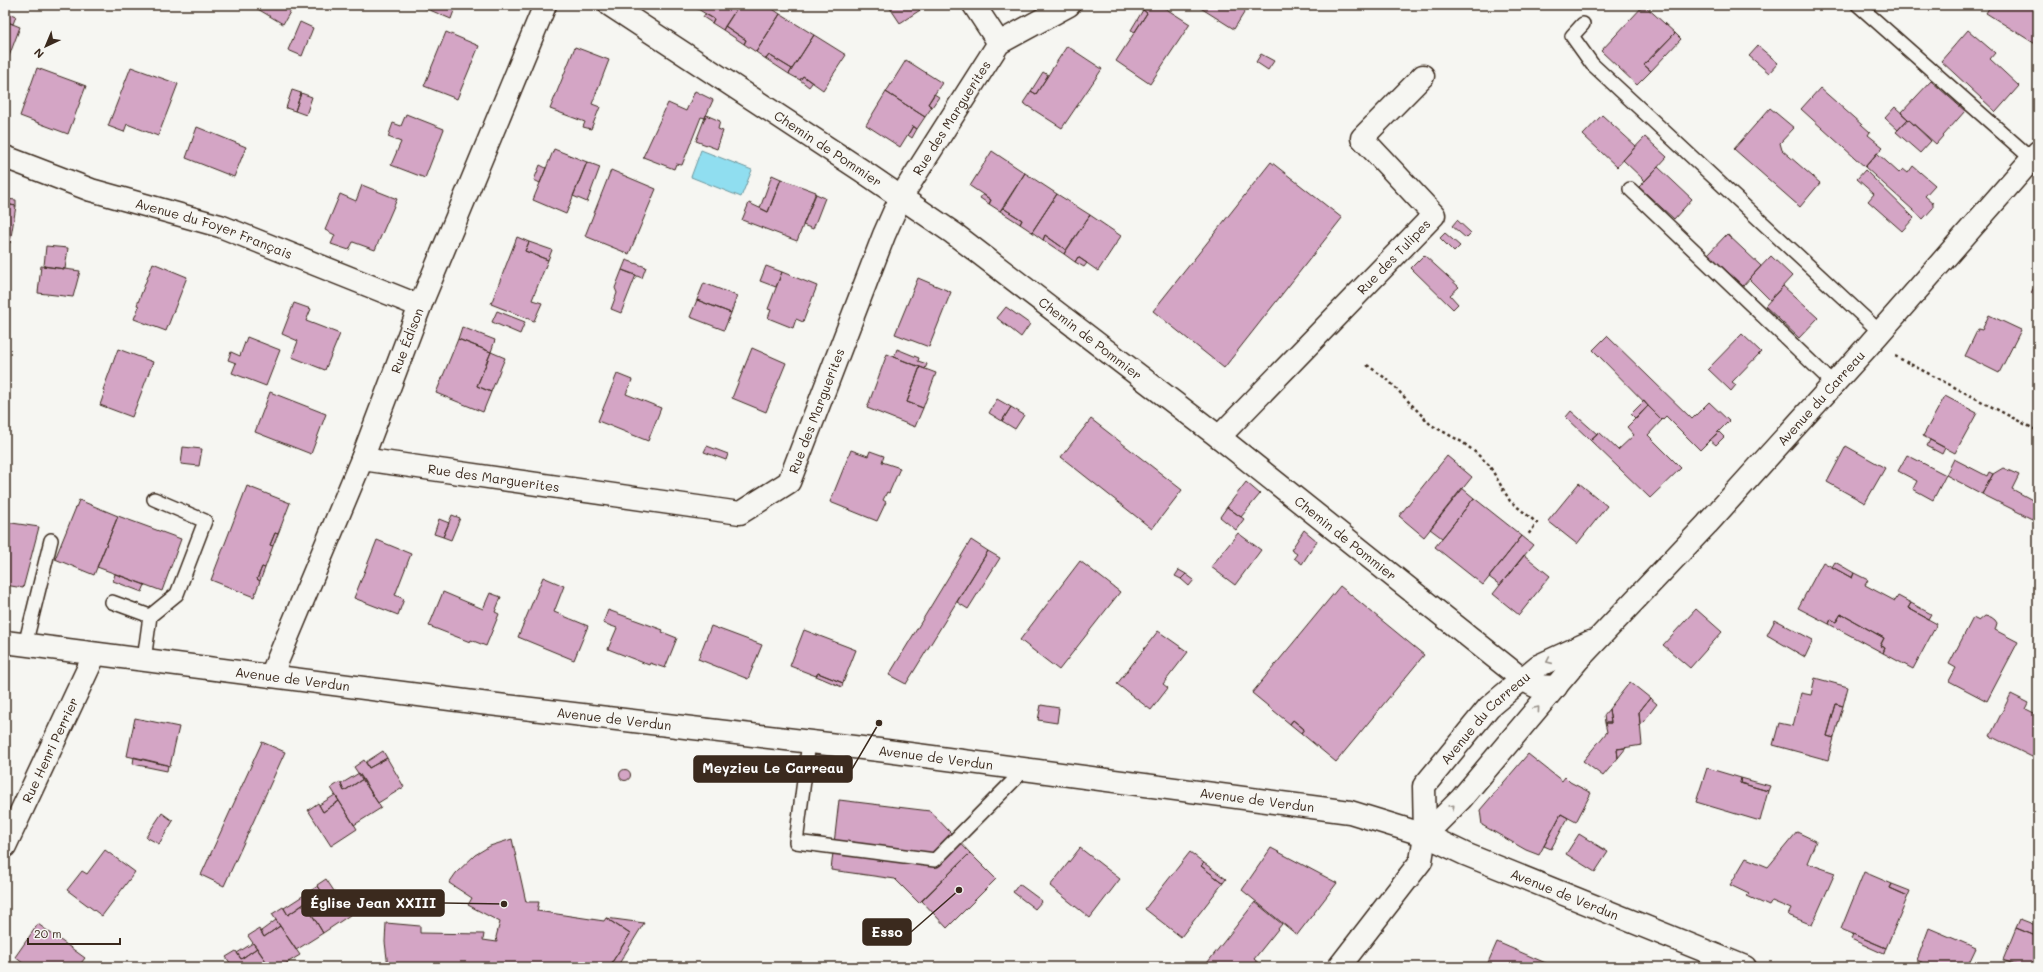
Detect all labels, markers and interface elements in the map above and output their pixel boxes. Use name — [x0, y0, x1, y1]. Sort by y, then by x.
north arrow — [26, 26, 66, 66]
text: N — [30, 45, 47, 62]
street label: Rue des Marguerites — [908, 57, 994, 178]
street label: Chemin de Pommier — [771, 106, 886, 190]
street label: Avenue du Foyer Français — [134, 194, 295, 262]
street label: Rue des Tulipes — [1353, 215, 1434, 298]
street label: Chemin de Pommier — [1036, 293, 1146, 383]
street label: Rue Édison — [386, 305, 427, 375]
street label: Rue des Marguerites — [784, 346, 848, 476]
street label: Avenue du Carreau — [1773, 346, 1868, 449]
street label: Rue des Marguerites — [427, 460, 561, 495]
street label: Chemin de Pommier — [1291, 492, 1400, 584]
one-way arrow — [1546, 656, 1553, 664]
street label: Avenue de Verdun — [234, 663, 351, 694]
street label: Avenue du Carreau — [1437, 667, 1533, 767]
street label: Rue Henri Perrier — [18, 694, 82, 805]
street label: Avenue de Verdun — [556, 703, 672, 733]
one-way arrow — [1533, 706, 1540, 714]
street label: Avenue de Verdun — [878, 741, 994, 773]
callout: Meyzieu Le Carreau — [694, 756, 852, 782]
text: Meyzieu Le Carreau — [702, 758, 844, 777]
street label: Avenue de Verdun — [1199, 783, 1315, 815]
one-way arrow — [1447, 804, 1455, 812]
street label: Avenue de Verdun — [1508, 864, 1622, 923]
callout: Église Jean XXIII — [302, 890, 444, 916]
text: Église Jean XXIII — [310, 893, 436, 912]
callout: Esso — [863, 919, 911, 945]
scale bar — [28, 920, 120, 946]
text: Esso — [871, 922, 903, 941]
text: 20 m — [34, 925, 62, 941]

